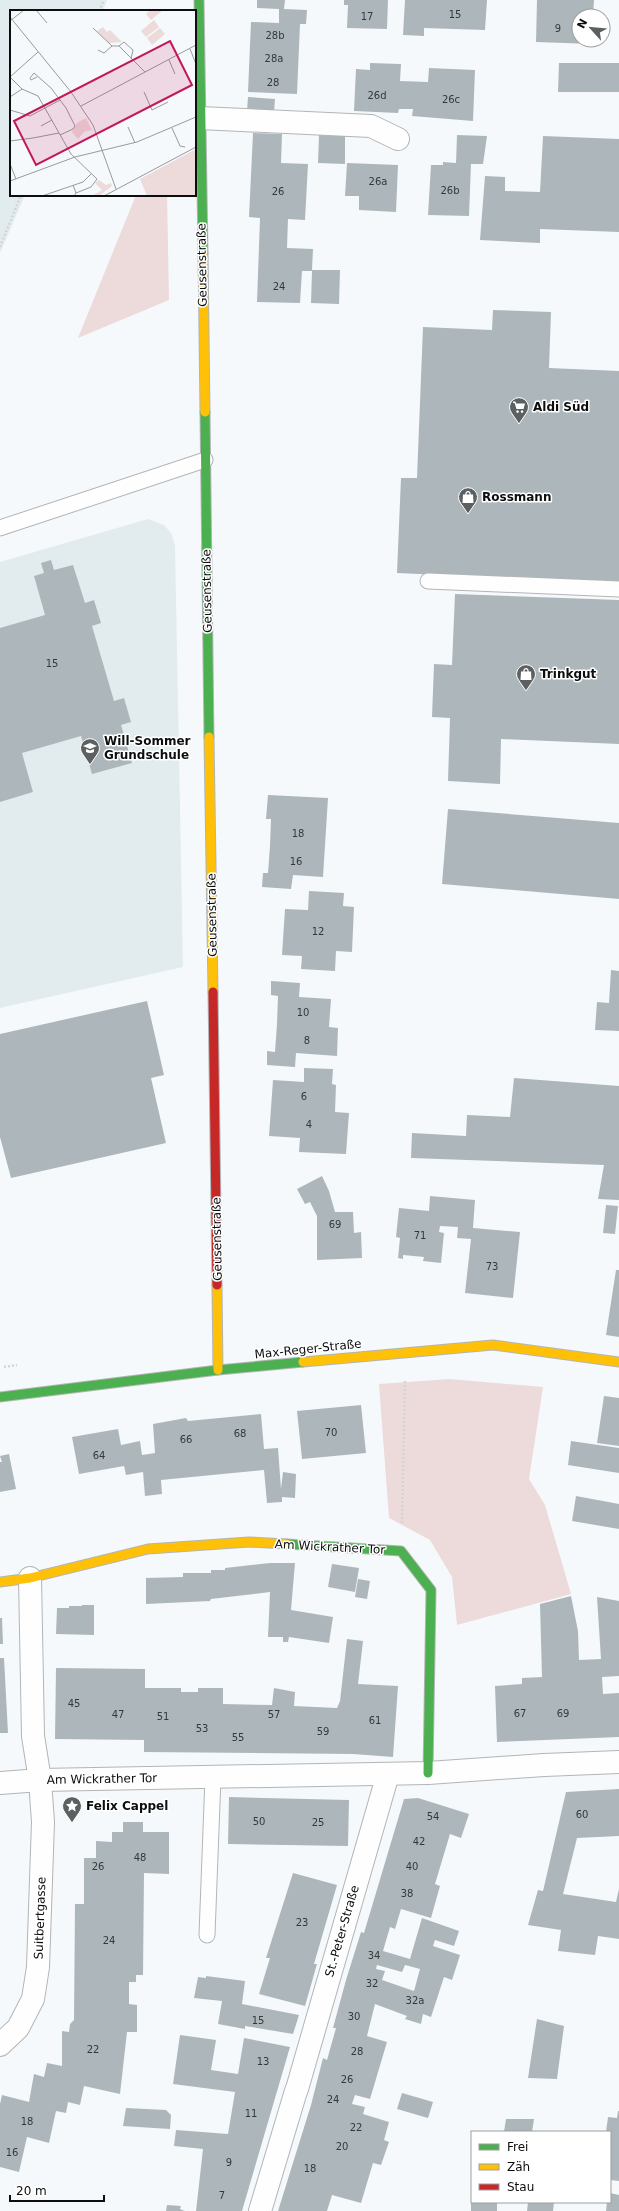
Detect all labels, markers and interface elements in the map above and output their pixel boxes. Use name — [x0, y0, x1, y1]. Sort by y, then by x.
north arrow — [571, 8, 611, 48]
house number: 15 — [449, 9, 461, 20]
inset map — [10, 10, 196, 196]
house number: 17 — [361, 11, 373, 22]
text: N — [575, 17, 590, 31]
house number: 9 — [555, 23, 561, 34]
house number: 28b — [265, 30, 285, 41]
house number: 28a — [265, 53, 283, 64]
house number: 28 — [267, 77, 279, 88]
house number: 26d — [367, 90, 387, 101]
house number: 26c — [442, 94, 460, 105]
house number: 26a — [369, 176, 387, 187]
house number: 26b — [440, 185, 460, 196]
house number: 26 — [272, 186, 284, 197]
street label: Geusenstraße — [194, 223, 210, 307]
house number: 24 — [273, 281, 285, 292]
supermarket icon: Aldi Süd — [508, 396, 530, 424]
place label: Aldi Süd — [533, 400, 589, 414]
shop icon: Rossmann — [457, 486, 479, 514]
place label: Rossmann — [482, 490, 551, 504]
street label: Geusenstraße — [199, 549, 215, 633]
house number: 15 — [46, 658, 58, 669]
shop icon: Trinkgut — [515, 663, 537, 691]
place label: Trinkgut — [540, 667, 597, 681]
place label: Will-Sommer Grundschule — [104, 734, 191, 762]
school or university icon: Will-Sommer Grundschule — [79, 737, 101, 765]
house number: 18 — [292, 828, 304, 839]
house number: 16 — [290, 856, 302, 867]
street label: Geusenstraße — [204, 873, 220, 957]
house number: 12 — [312, 926, 324, 937]
house number: 10 — [297, 1007, 309, 1018]
house number: 8 — [304, 1035, 310, 1046]
house number: 6 — [301, 1091, 307, 1102]
house number: 4 — [306, 1119, 312, 1130]
street label: Geusenstraße — [209, 1197, 225, 1281]
house number: 69 — [329, 1219, 341, 1230]
house number: 71 — [414, 1230, 426, 1241]
house number: 73 — [486, 1261, 498, 1272]
street label: Max-Reger-Straße — [254, 1336, 362, 1362]
house number: 70 — [325, 1427, 337, 1438]
house number: 68 — [234, 1428, 246, 1439]
house number: 66 — [180, 1434, 192, 1445]
house number: 64 — [93, 1450, 105, 1461]
street label: Am Wickrather Tor — [274, 1537, 386, 1557]
house number: 45 — [68, 1698, 80, 1709]
house number: 67 — [514, 1708, 526, 1719]
house number: 69 — [557, 1708, 569, 1719]
house number: 47 — [112, 1709, 124, 1720]
house number: 57 — [268, 1709, 280, 1720]
house number: 51 — [157, 1711, 169, 1722]
house number: 61 — [369, 1715, 381, 1726]
house number: 53 — [196, 1723, 208, 1734]
house number: 59 — [317, 1726, 329, 1737]
house number: 55 — [232, 1732, 244, 1743]
street label: Am Wickrather Tor — [47, 1771, 157, 1787]
place icon: Felix Cappel — [61, 1795, 83, 1823]
place label: Felix Cappel — [86, 1799, 168, 1813]
house number: 60 — [576, 1809, 588, 1820]
house number: 54 — [427, 1811, 439, 1822]
house number: 50 — [253, 1816, 265, 1827]
house number: 25 — [312, 1817, 324, 1828]
house number: 42 — [413, 1836, 425, 1847]
house number: 48 — [134, 1852, 146, 1863]
house number: 26 — [92, 1861, 104, 1872]
house number: 40 — [406, 1861, 418, 1872]
street label: Suitbertgasse — [32, 1876, 48, 1960]
street label: St.-Peter-Straße — [322, 1884, 362, 1978]
house number: 38 — [401, 1888, 413, 1899]
house number: 23 — [296, 1917, 308, 1928]
house number: 24 — [103, 1935, 115, 1946]
house number: 34 — [368, 1950, 380, 1961]
house number: 32 — [366, 1978, 378, 1989]
house number: 32a — [406, 1995, 424, 2006]
house number: 30 — [348, 2011, 360, 2022]
house number: 15 — [252, 2015, 264, 2026]
house number: 22 — [87, 2044, 99, 2055]
house number: 28 — [351, 2046, 363, 2057]
house number: 13 — [257, 2056, 269, 2067]
house number: 26 — [341, 2074, 353, 2085]
house number: 24 — [327, 2094, 339, 2105]
house number: 11 — [245, 2108, 257, 2119]
house number: 18 — [21, 2116, 33, 2127]
house number: 22 — [350, 2122, 362, 2133]
legend — [471, 2131, 611, 2203]
text: Frei — [507, 2140, 528, 2154]
house number: 20 — [336, 2141, 348, 2152]
house number: 16 — [6, 2147, 18, 2158]
house number: 9 — [226, 2157, 232, 2168]
text: Zäh — [507, 2160, 530, 2174]
house number: 18 — [304, 2163, 316, 2174]
scale bar — [10, 2177, 104, 2203]
text: Stau — [507, 2180, 534, 2194]
text: 20 m — [16, 2184, 47, 2198]
house number: 7 — [219, 2190, 225, 2201]

